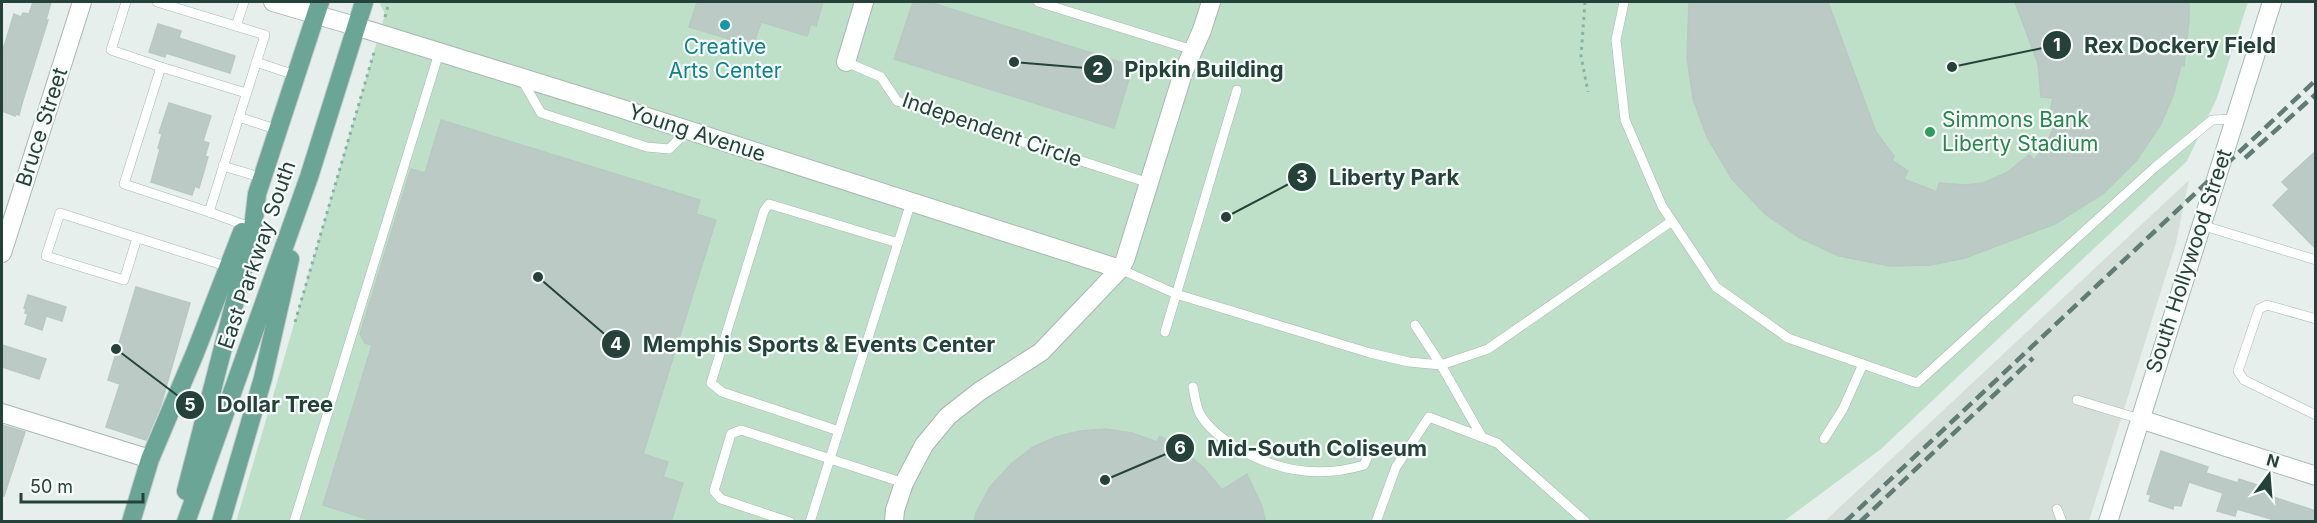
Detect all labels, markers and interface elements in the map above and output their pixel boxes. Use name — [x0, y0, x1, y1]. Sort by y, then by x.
marker: Creative Arts Center — [718, 18, 732, 32]
callout: Rex Dockery Field — [2042, 25, 2288, 65]
text: Rex Dockery Field — [2084, 32, 2276, 58]
place label: Creative Arts Center — [668, 34, 782, 83]
text: 1 — [2053, 34, 2061, 55]
callout: Pipkin Building — [1083, 49, 1296, 89]
text: Pipkin Building — [1124, 56, 1284, 82]
text: 2 — [1092, 58, 1104, 79]
street label: Bruce Street — [11, 64, 73, 189]
street label: Independent Circle — [899, 87, 1085, 172]
street label: Young Avenue — [625, 99, 769, 166]
place label: Simmons Bank Liberty Stadium — [1942, 107, 2098, 156]
marker: Simmons Bank Liberty Stadium — [1923, 125, 1937, 139]
street label: South Hollywood Street — [2140, 146, 2237, 376]
street label: East Parkway South — [213, 157, 300, 352]
callout: Liberty Park — [1287, 157, 1471, 197]
text: Liberty Park — [1329, 164, 1460, 190]
text: 3 — [1296, 166, 1308, 187]
callout: Memphis Sports & Events Center — [601, 324, 1008, 364]
text: Memphis Sports & Events Center — [643, 331, 995, 357]
text: 4 — [610, 333, 622, 354]
callout: Dollar Tree — [175, 385, 345, 425]
text: Dollar Tree — [217, 391, 333, 417]
text: 5 — [184, 394, 196, 415]
callout: Mid-South Coliseum — [1165, 428, 1439, 468]
text: Mid-South Coliseum — [1207, 435, 1427, 461]
text: 6 — [1174, 437, 1186, 458]
north arrow — [2239, 445, 2299, 505]
text: N — [2265, 449, 2282, 472]
scale bar — [21, 466, 142, 504]
text: 50 m — [30, 476, 73, 497]

